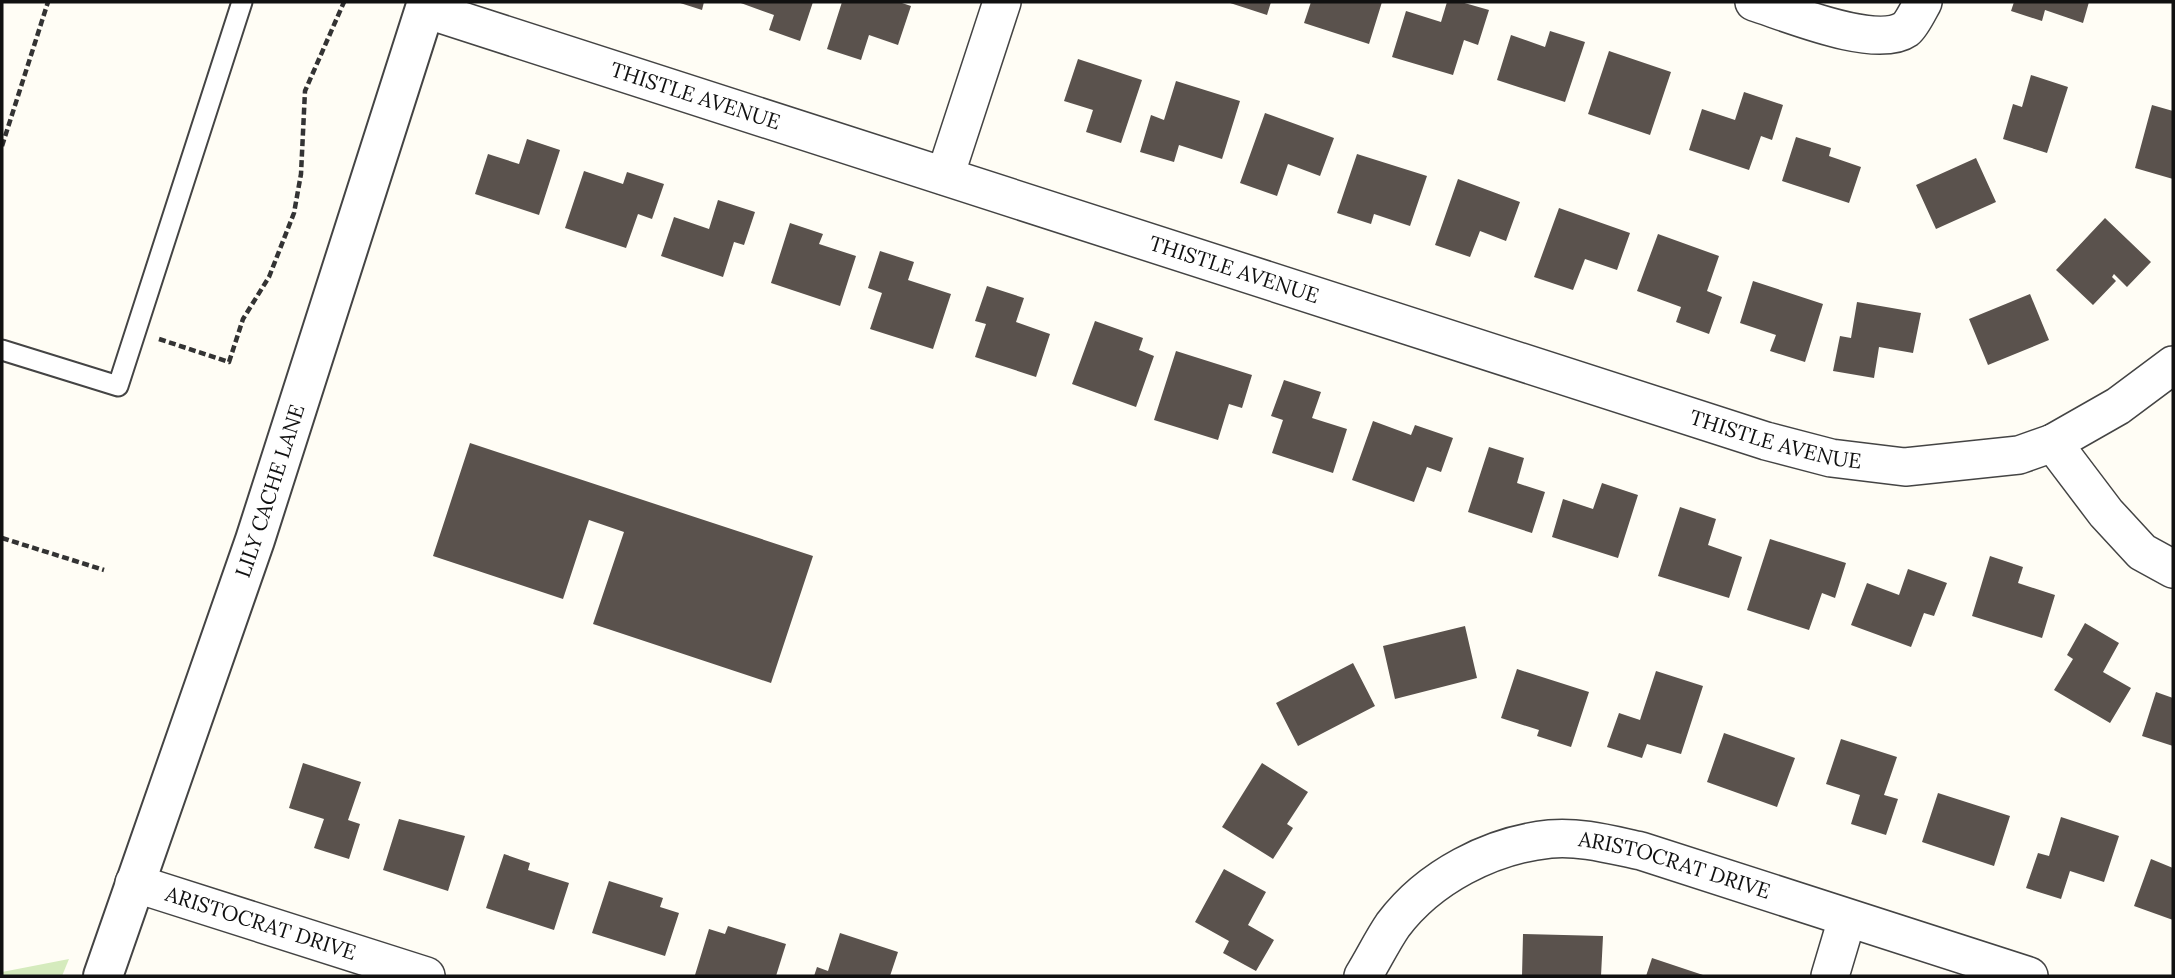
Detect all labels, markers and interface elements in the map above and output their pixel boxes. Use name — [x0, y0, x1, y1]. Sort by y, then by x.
street label: THISTLE AVENUE — [607, 56, 784, 136]
street label: THISTLE AVENUE — [1146, 229, 1323, 309]
street label: LILY CACHE LANE — [229, 401, 310, 581]
street label: THISTLE AVENUE — [1686, 403, 1863, 475]
street label: ARISTOCRAT DRIVE — [1576, 825, 1774, 905]
street label: ARISTOCRAT DRIVE — [161, 880, 360, 966]

